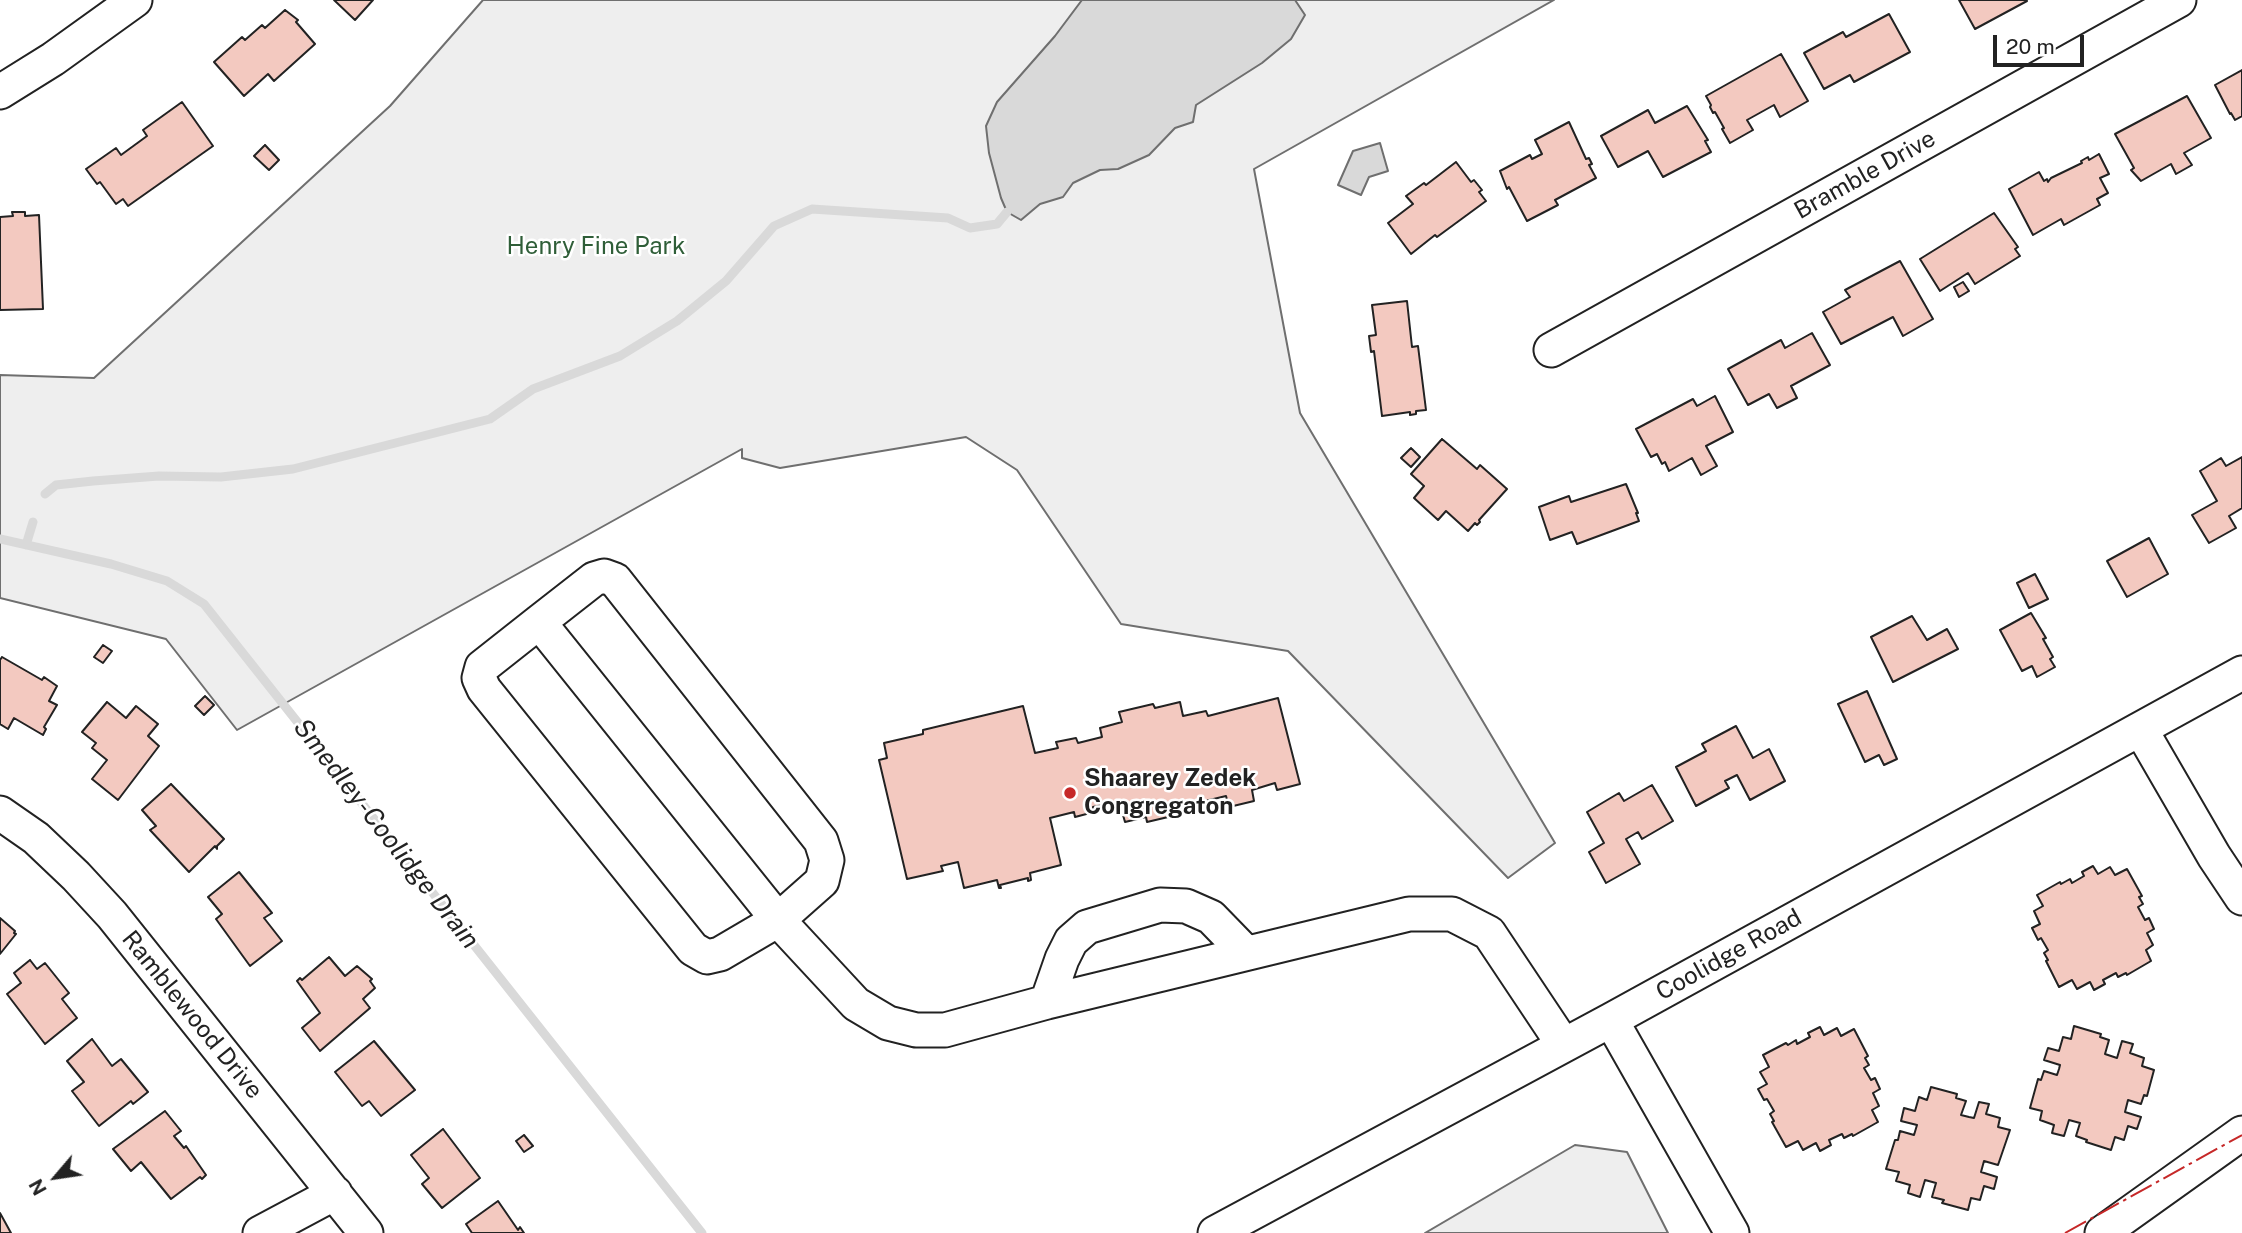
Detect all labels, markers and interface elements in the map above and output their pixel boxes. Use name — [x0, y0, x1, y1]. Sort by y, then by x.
scale bar — [1997, 21, 2088, 65]
text: 20 m — [2006, 34, 2055, 59]
street label: Bramble Drive — [1789, 124, 1941, 226]
park label: Henry Fine Park — [507, 233, 685, 261]
water label: Smedley-Coolidge Drain — [287, 713, 485, 955]
place label: Shaarey Zedek Congregaton — [1084, 765, 1256, 821]
marker: Shaarey Zedek Congregaton — [1062, 785, 1078, 801]
street label: Coolidge Road — [1651, 903, 1807, 1007]
street label: Ramblewood Drive — [115, 925, 269, 1105]
north arrow — [21, 1142, 91, 1212]
text: N — [24, 1175, 51, 1199]

